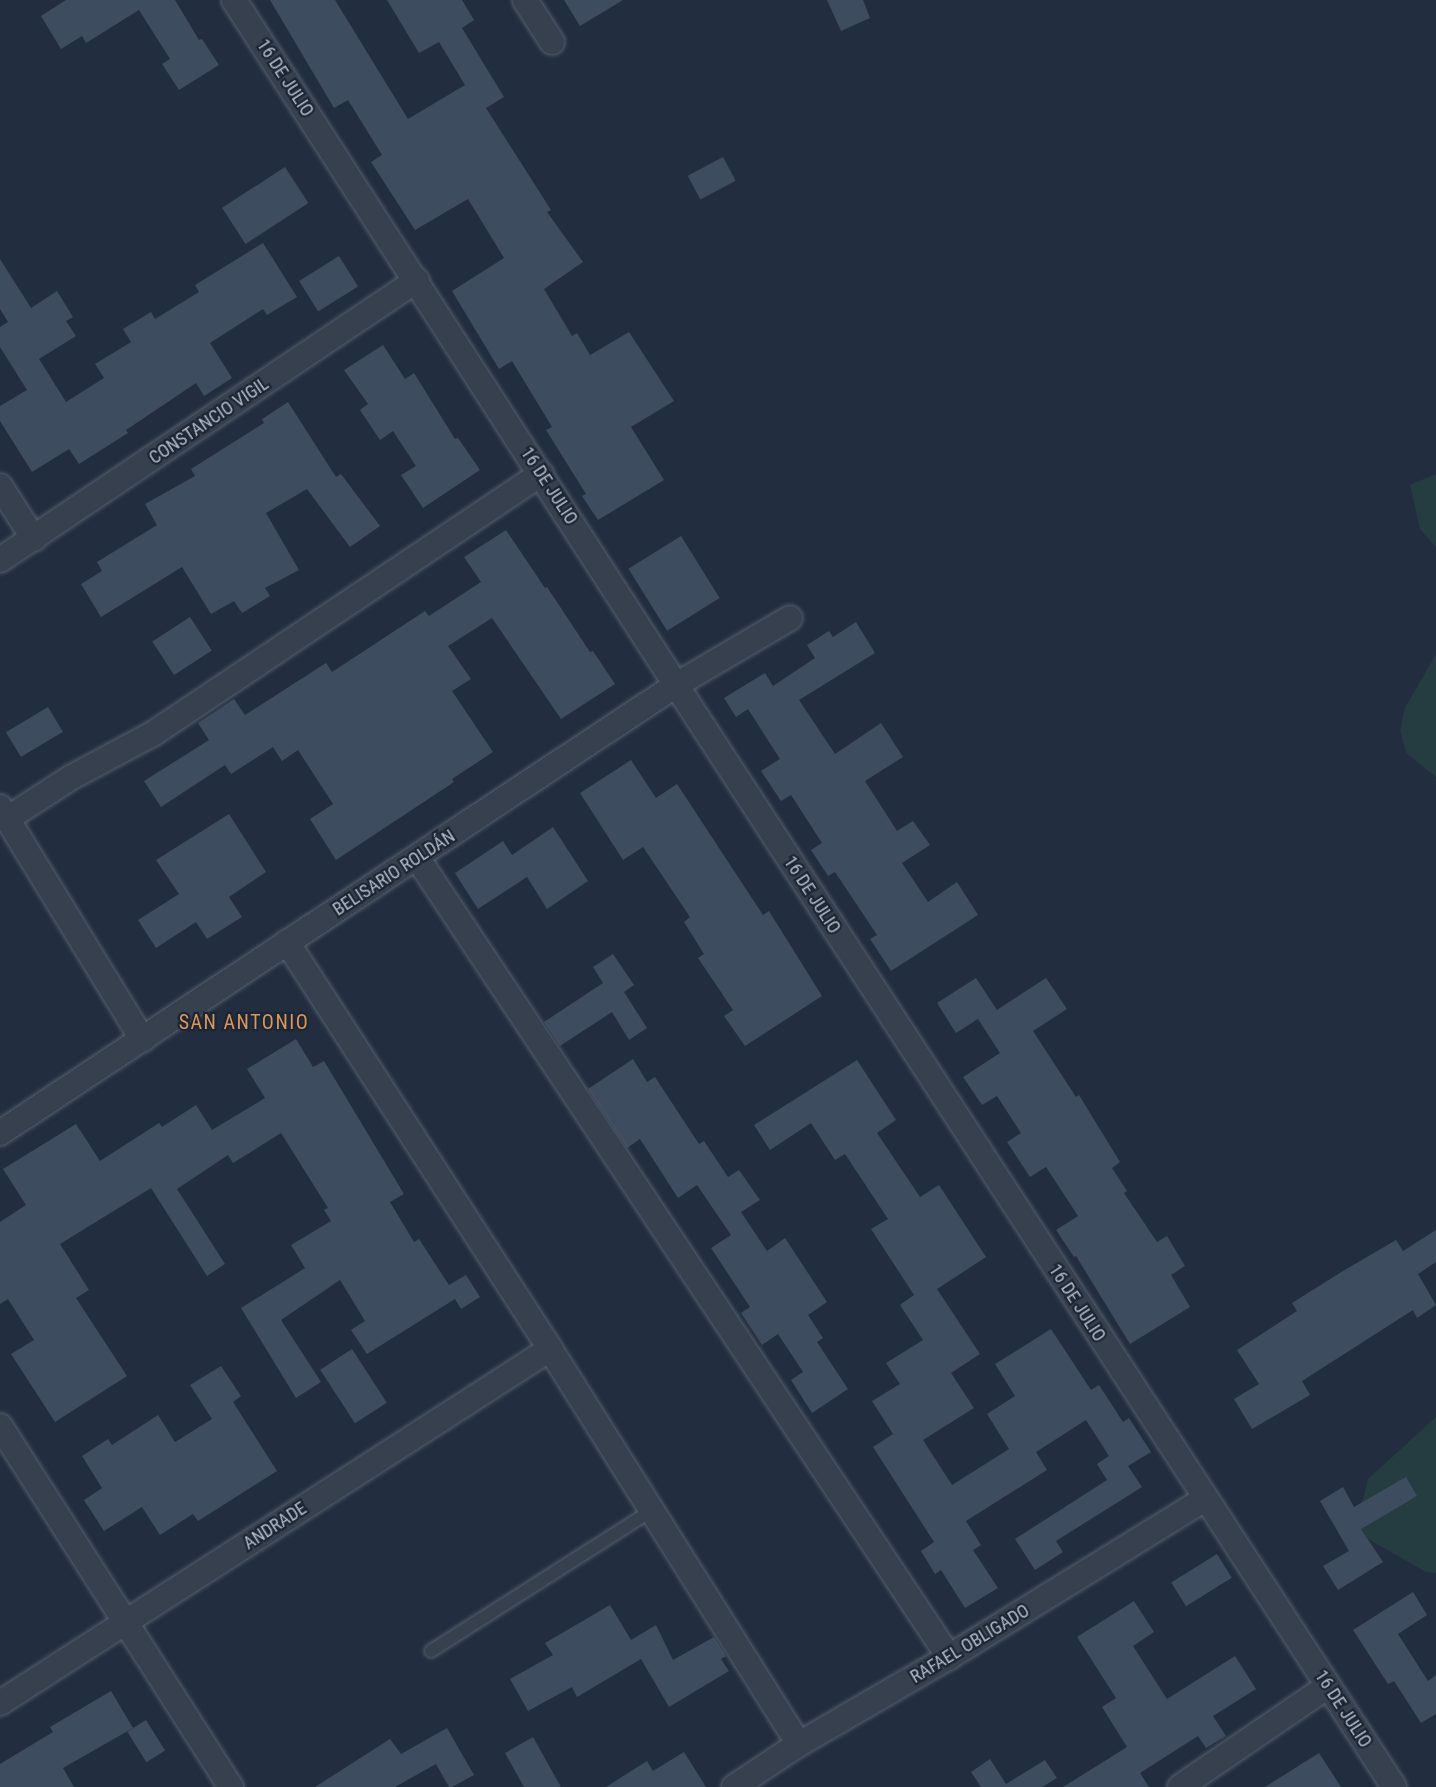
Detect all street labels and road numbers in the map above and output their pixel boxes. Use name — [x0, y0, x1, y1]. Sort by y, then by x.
street label: 16 DE JULIO — [252, 35, 318, 121]
street label: CONSTANCIO VIGIL — [145, 373, 273, 469]
street label: 16 DE JULIO — [516, 443, 582, 529]
street label: BELISARIO ROLDÁN — [329, 826, 459, 920]
street label: 16 DE JULIO — [779, 852, 845, 938]
street label: 16 DE JULIO — [1044, 1260, 1110, 1346]
street label: ANDRADE — [239, 1498, 311, 1554]
street label: RAFAEL OBLIGADO — [907, 1600, 1033, 1688]
street label: 16 DE JULIO — [1310, 1666, 1376, 1752]

